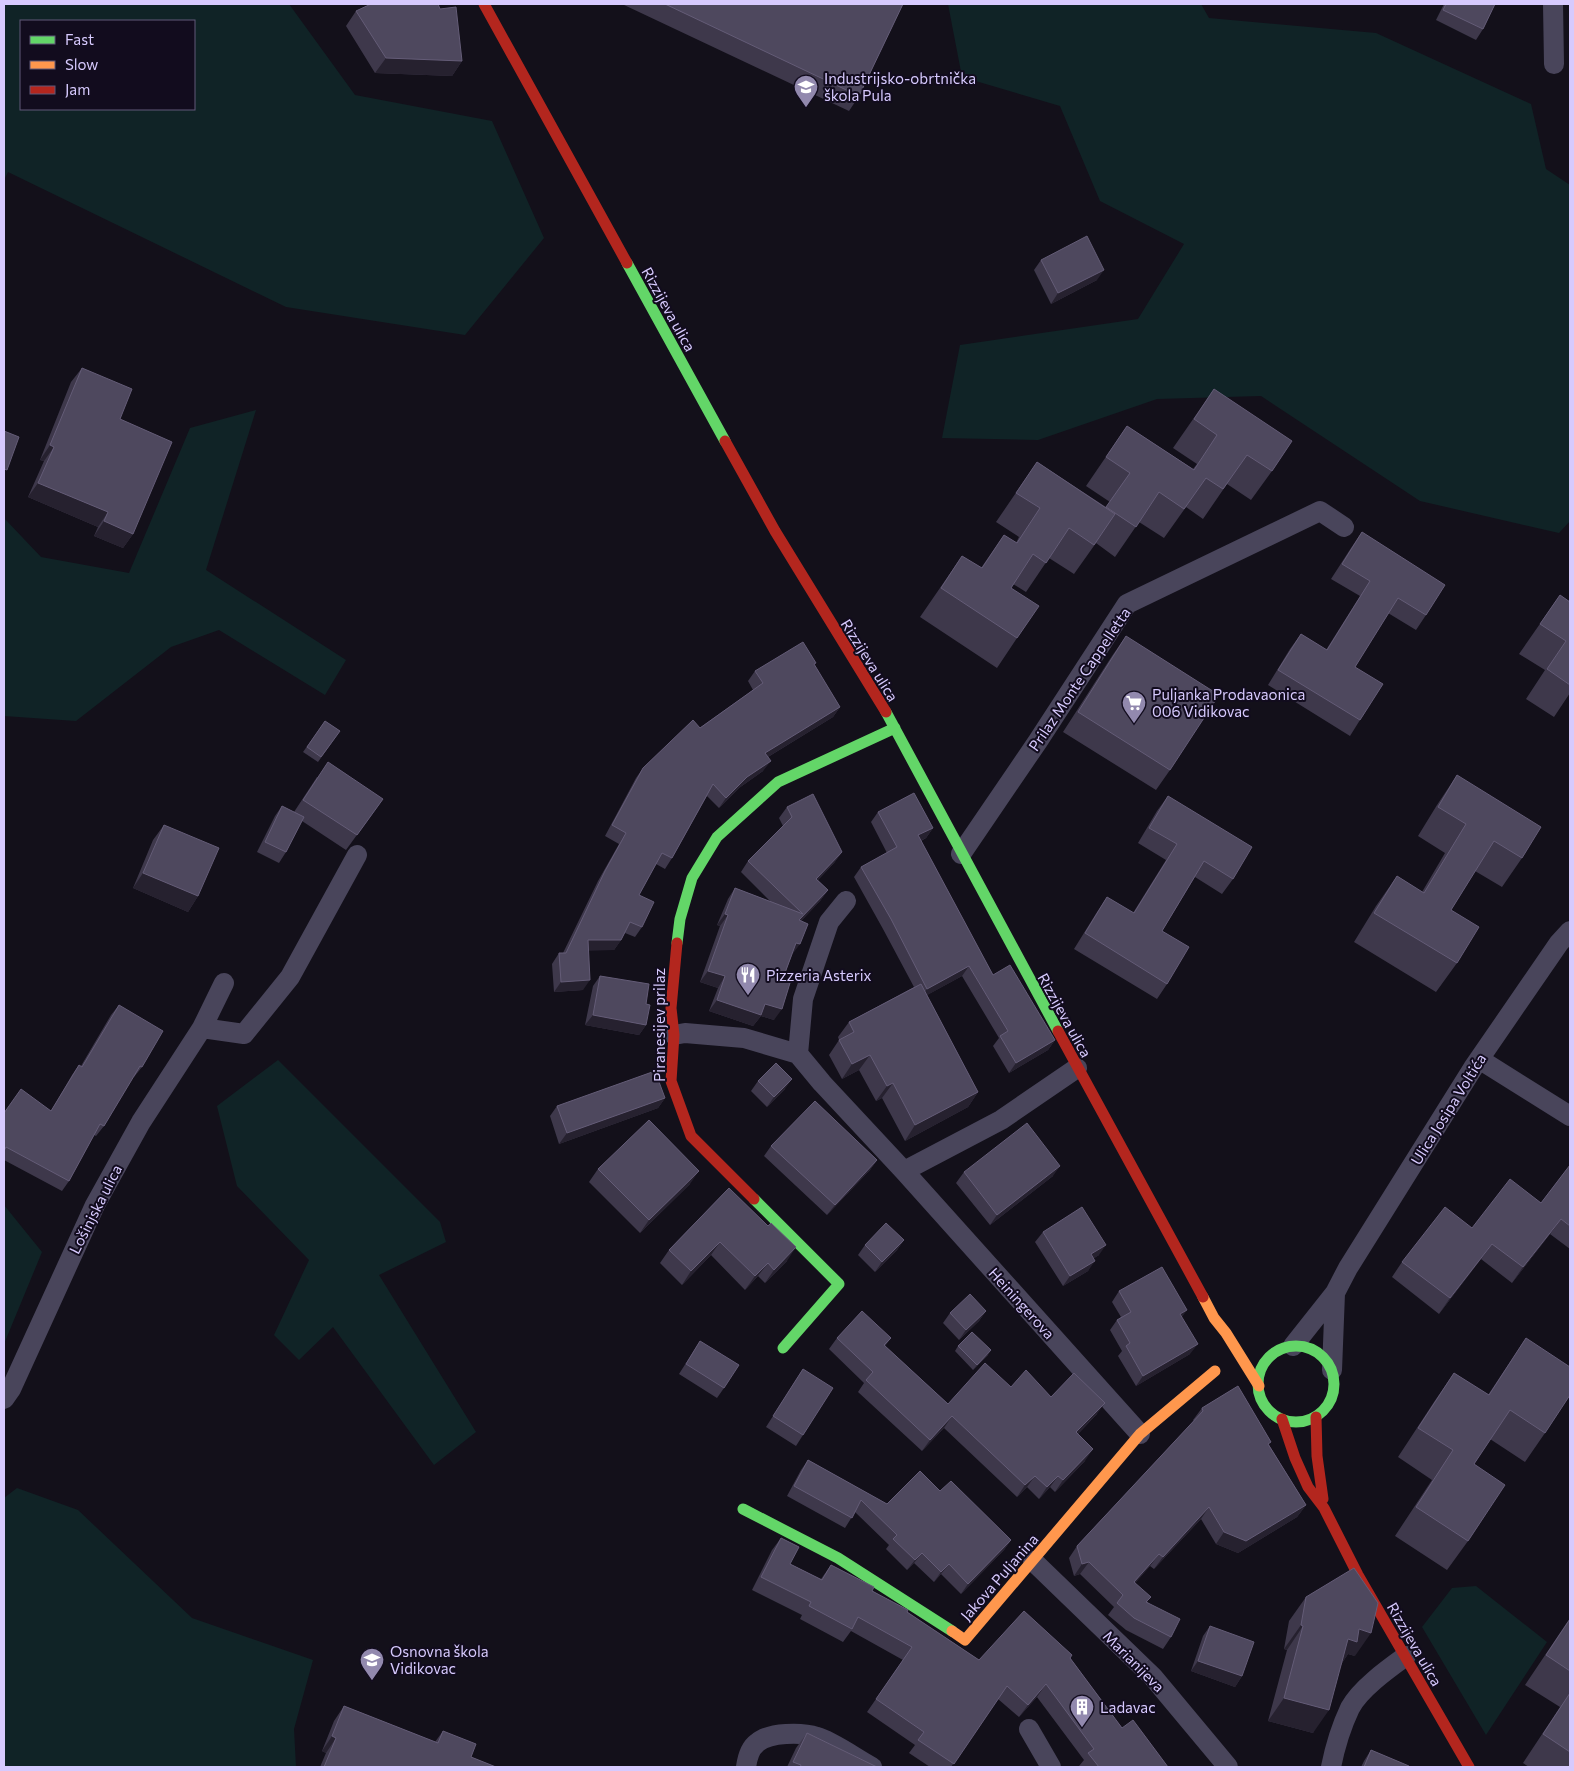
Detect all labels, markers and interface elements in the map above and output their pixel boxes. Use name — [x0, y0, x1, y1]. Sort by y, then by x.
legend — [20, 20, 195, 110]
text: Fast — [65, 30, 94, 48]
text: Slow — [65, 55, 98, 73]
place label: Industrijsko-obrtnička škola Pula — [824, 69, 976, 104]
school or university icon: Industrijsko-obrtnička škola Pula — [793, 74, 819, 108]
text: Jam — [65, 80, 90, 98]
street label: Rizzijeva ulica — [638, 264, 700, 354]
street label: Prilaz Monte Cappelletta — [1024, 604, 1134, 754]
street label: Rizzijeva ulica — [838, 615, 902, 705]
place label: Puljanka Prodavaonica 006 Vidikovac — [1152, 685, 1305, 720]
supermarket icon: Puljanka Prodavaonica 006 Vidikovac — [1121, 690, 1147, 724]
restaurant icon: Pizzeria Asterix — [735, 962, 761, 996]
place label: Pizzeria Asterix — [766, 966, 872, 984]
street label: Piranesijev prilaz — [650, 968, 668, 1082]
street label: Rizzijeva ulica — [1034, 970, 1096, 1060]
street label: Ulica Josipa Voltića — [1407, 1050, 1489, 1168]
street label: Lošinjska ulica — [65, 1161, 125, 1257]
street label: Heiningerova — [985, 1264, 1059, 1342]
street label: Jakova Puljanina — [956, 1530, 1042, 1624]
street label: Rizzijeva ulica — [1384, 1599, 1446, 1689]
street label: Marianijeva — [1100, 1627, 1168, 1695]
place label: Osnovna škola Vidikovac — [390, 1642, 489, 1677]
school or university icon: Osnovna škola Vidikovac — [359, 1647, 385, 1681]
building icon: Ladavac — [1069, 1694, 1095, 1728]
place label: Ladavac — [1100, 1698, 1156, 1716]

